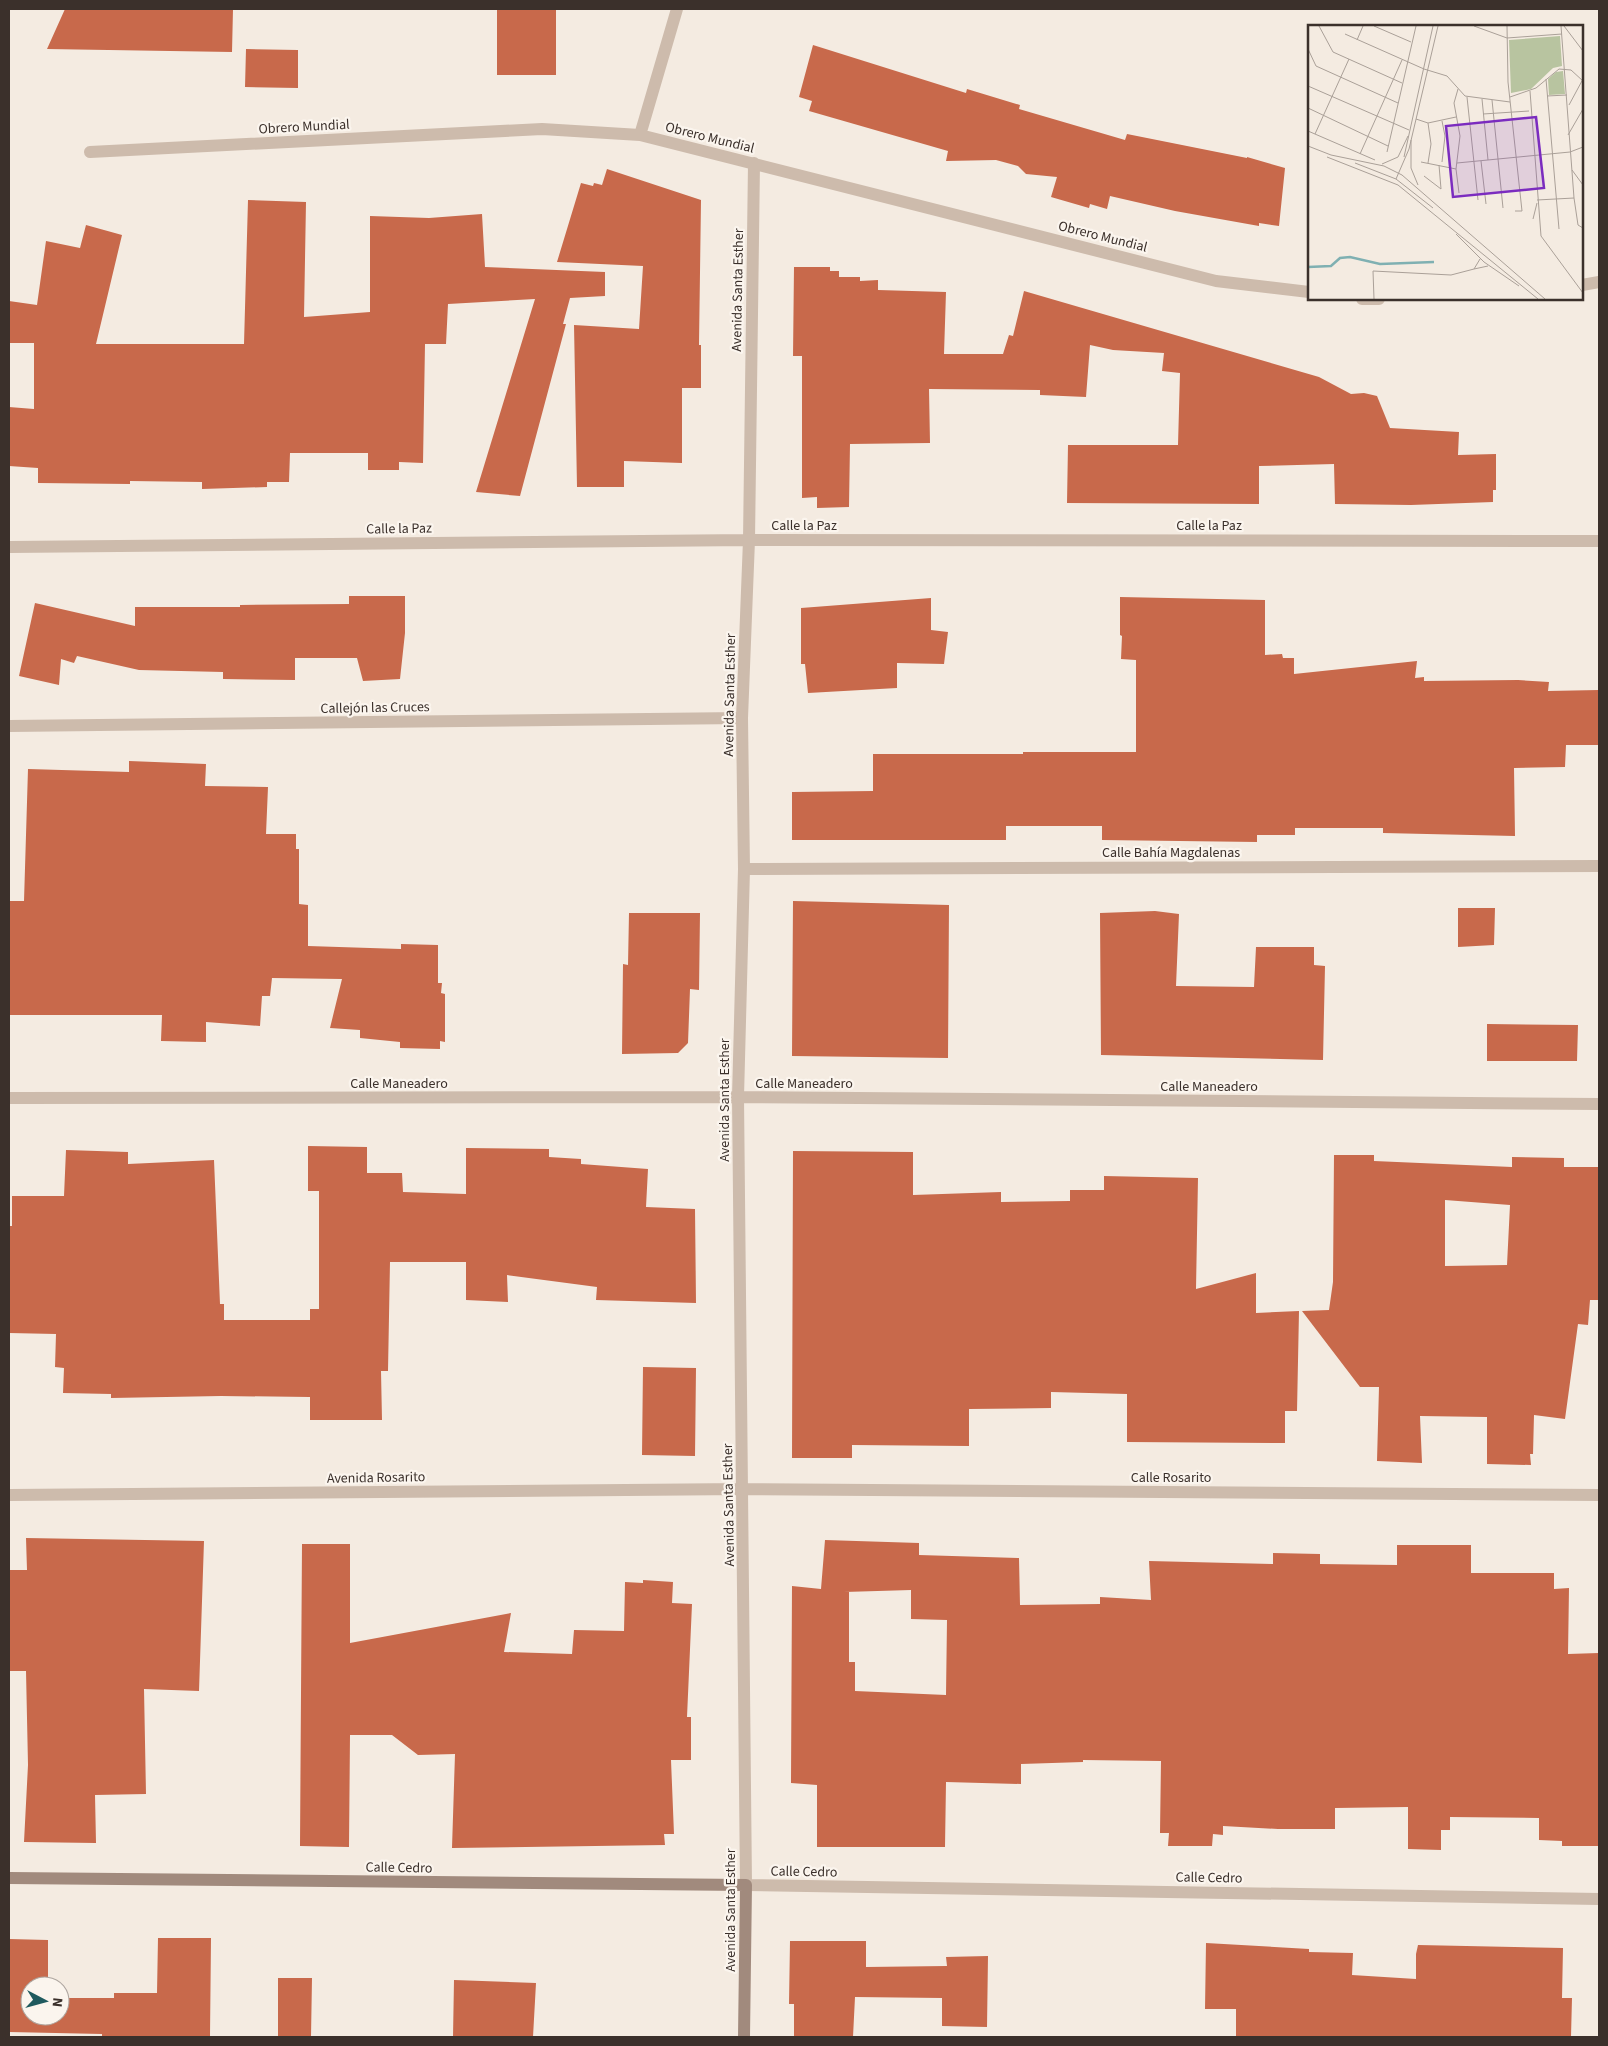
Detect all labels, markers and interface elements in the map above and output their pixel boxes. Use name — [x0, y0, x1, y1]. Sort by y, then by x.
inset map — [1308, 25, 1583, 300]
street label: Obrero Mundial — [258, 115, 350, 139]
street label: Obrero Mundial — [663, 117, 757, 159]
street label: Obrero Mundial — [1056, 216, 1150, 258]
street label: Avenida Santa Esther — [727, 228, 749, 352]
street label: Calle la Paz — [771, 516, 837, 536]
street label: Calle la Paz — [1176, 516, 1242, 536]
street label: Calle la Paz — [366, 518, 432, 540]
street label: Avenida Santa Esther — [719, 633, 741, 757]
street label: Callejón las Cruces — [320, 697, 430, 719]
street label: Calle Bahía Magdalenas — [1102, 843, 1240, 863]
street label: Avenida Santa Esther — [715, 1038, 735, 1162]
street label: Calle Maneadero — [350, 1074, 448, 1094]
street label: Calle Maneadero — [755, 1074, 853, 1094]
street label: Calle Maneadero — [1160, 1077, 1258, 1097]
street label: Avenida Santa Esther — [718, 1443, 740, 1567]
street label: Avenida Rosarito — [327, 1467, 425, 1489]
street label: Calle Rosarito — [1131, 1468, 1211, 1488]
street label: Avenida Santa Esther — [721, 1848, 741, 1972]
street label: Calle Cedro — [365, 1857, 433, 1879]
street label: Calle Cedro — [770, 1861, 838, 1883]
street label: Calle Cedro — [1175, 1867, 1243, 1889]
north arrow — [20, 1976, 70, 2026]
text: N — [47, 1997, 67, 2008]

